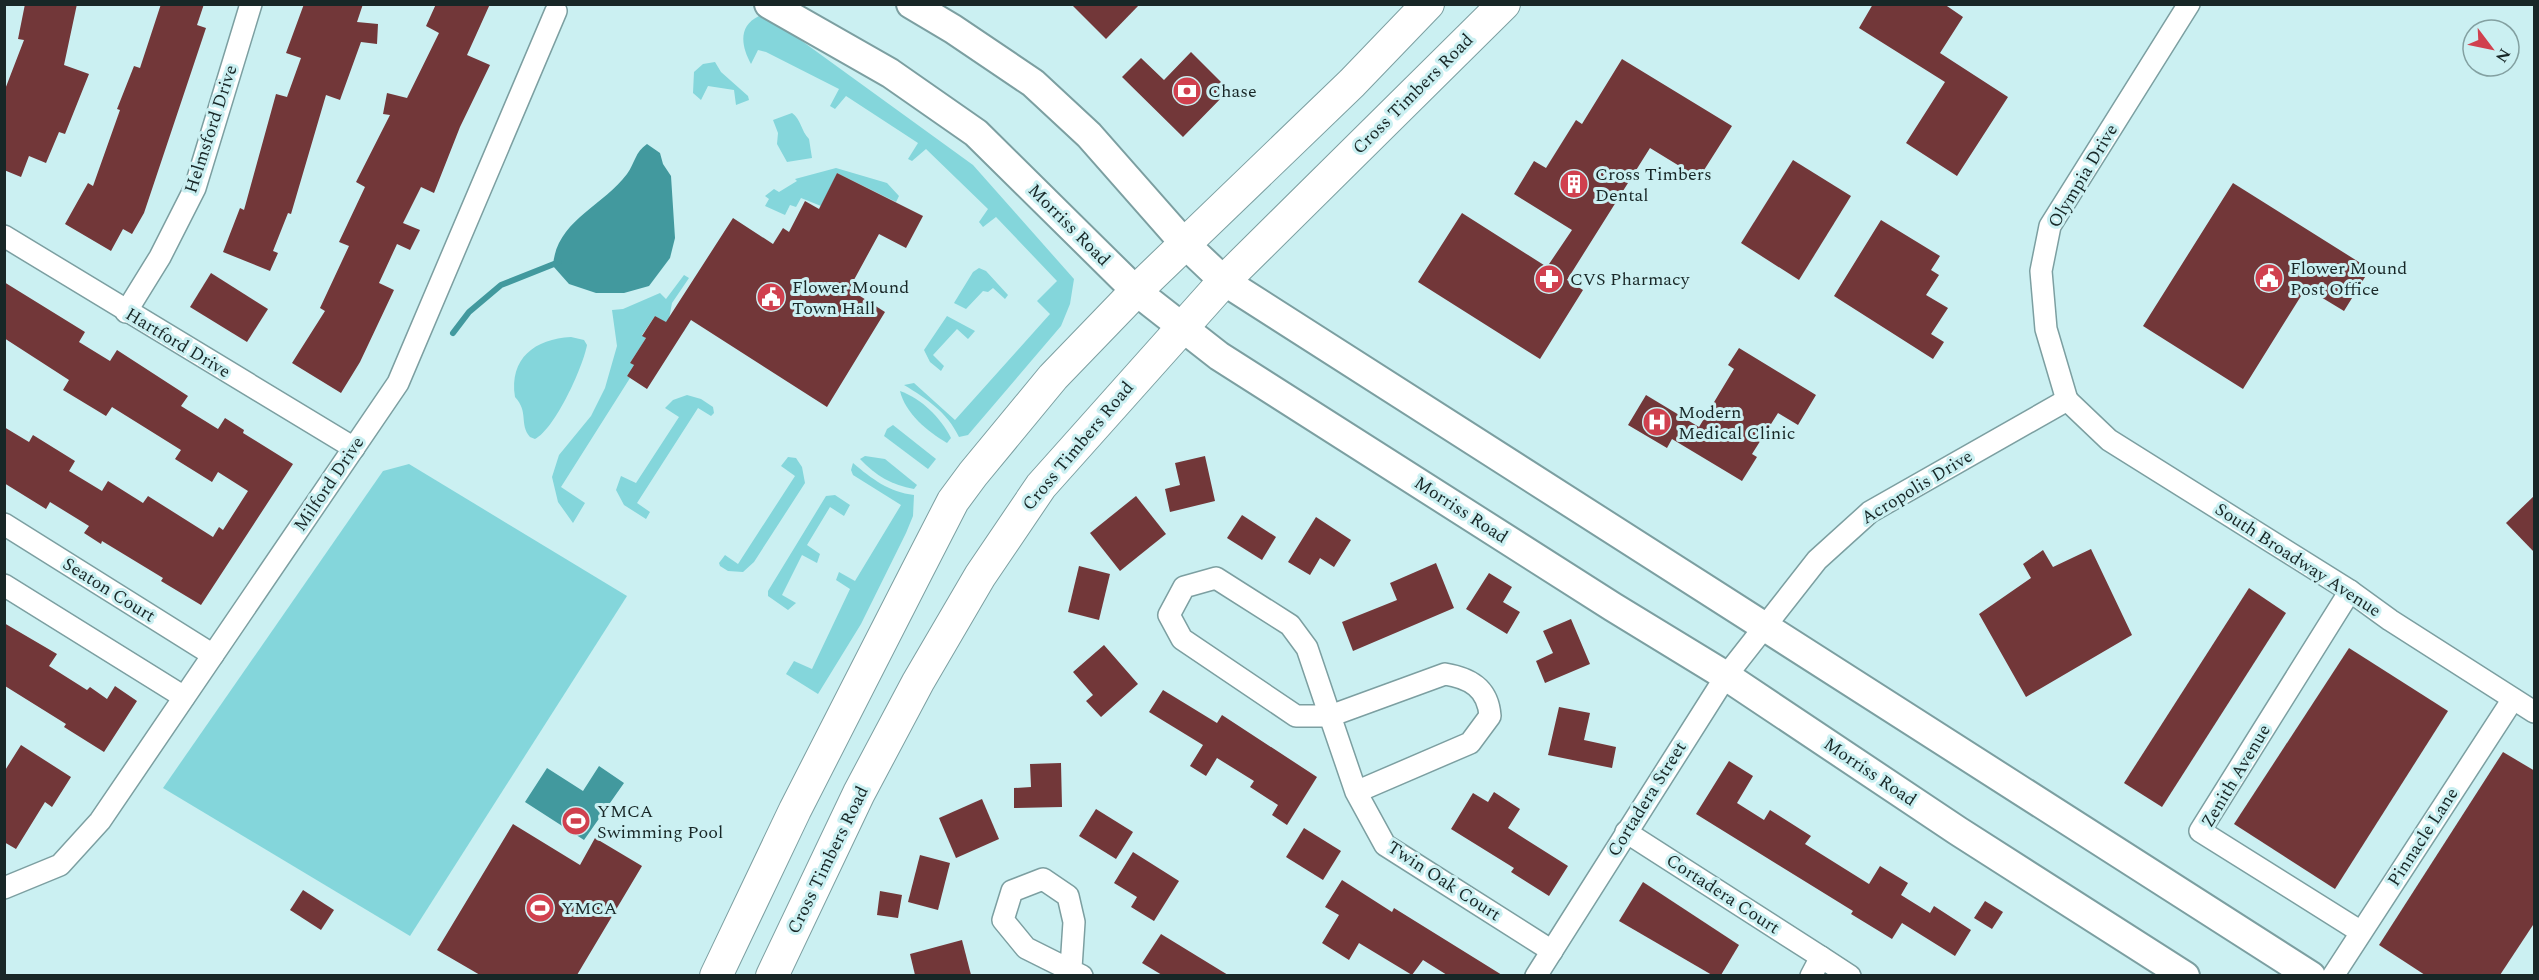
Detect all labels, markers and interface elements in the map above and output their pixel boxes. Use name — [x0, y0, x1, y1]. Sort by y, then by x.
north arrow — [2461, 18, 2521, 78]
street label: Cross Timbers Road — [1346, 27, 1480, 161]
text: N — [2489, 44, 2517, 67]
street label: Helmsford Drive — [178, 61, 244, 197]
bank icon: Chase — [1171, 75, 1203, 107]
place label: Chase — [1208, 78, 1257, 105]
street label: Olympia Drive — [2041, 119, 2125, 233]
place label: Cross Timbers Dental — [1595, 161, 1712, 209]
building icon: Cross Timbers Dental — [1558, 168, 1590, 200]
street label: Morriss Road — [1021, 177, 1117, 273]
place label: Flower Mound Post Office — [2290, 255, 2407, 303]
public building icon: Flower Mound Post Office — [2253, 262, 2285, 294]
pharmacy icon: CVS Pharmacy — [1533, 263, 1565, 295]
place label: CVS Pharmacy — [1570, 266, 1691, 293]
place label: Flower Mound Town Hall — [792, 274, 909, 322]
public building icon: Flower Mound Town Hall — [755, 281, 787, 313]
street label: Hartford Drive — [120, 301, 236, 385]
street label: Cross Timbers Road — [1016, 375, 1140, 517]
place label: Modern Medical Clinic — [1678, 399, 1795, 447]
hospital icon: Modern Medical Clinic — [1641, 406, 1673, 438]
street label: Milford Drive — [287, 431, 371, 537]
street label: Acropolis Drive — [1856, 443, 1978, 531]
street label: Morriss Road — [1409, 469, 1513, 551]
street label: South Broadway Avenue — [2209, 496, 2387, 624]
street label: Seaton Court — [57, 551, 161, 629]
street label: Zenith Avenue — [2194, 719, 2278, 833]
street label: Morriss Road — [1818, 731, 1922, 813]
street label: Cortadera Street — [1601, 736, 1693, 862]
street label: Cross Timbers Road — [780, 781, 876, 939]
street label: Pinnacle Lane — [2381, 782, 2465, 892]
place label: YMCA Swimming Pool — [597, 798, 723, 846]
sports icon: YMCA Swimming Pool — [560, 805, 592, 837]
street label: Twin Oak Court — [1382, 834, 1506, 928]
street label: Cortadera Court — [1661, 847, 1785, 941]
sports icon: YMCA — [524, 892, 556, 924]
place label: YMCA — [561, 895, 617, 922]

